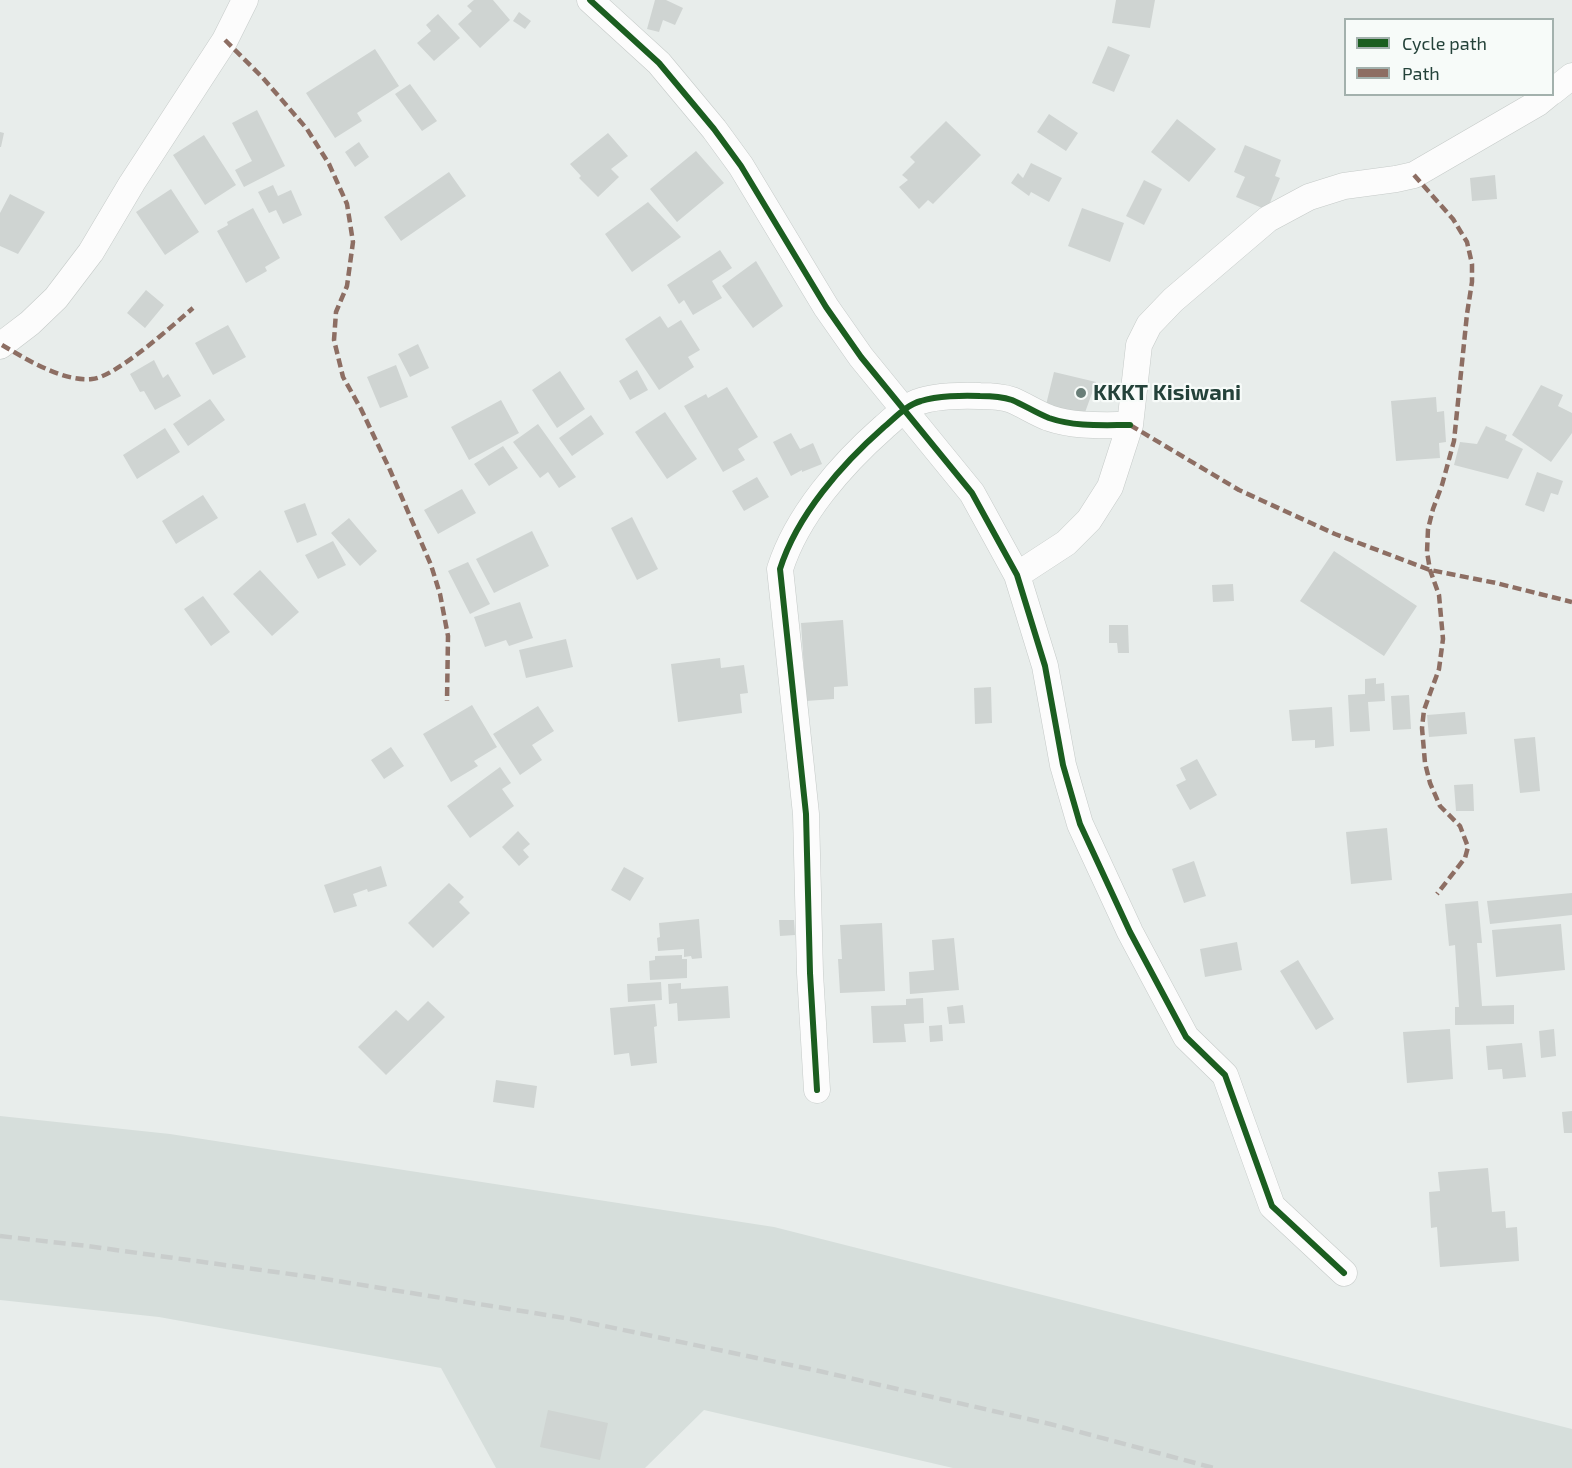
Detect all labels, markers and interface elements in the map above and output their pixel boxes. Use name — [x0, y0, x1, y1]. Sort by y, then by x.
legend — [1344, 18, 1554, 96]
text: Cycle path — [1402, 32, 1487, 54]
text: Path — [1402, 62, 1440, 84]
place label: KKKT Kisiwani — [1093, 380, 1241, 406]
marker: KKKT Kisiwani — [1074, 386, 1088, 400]

